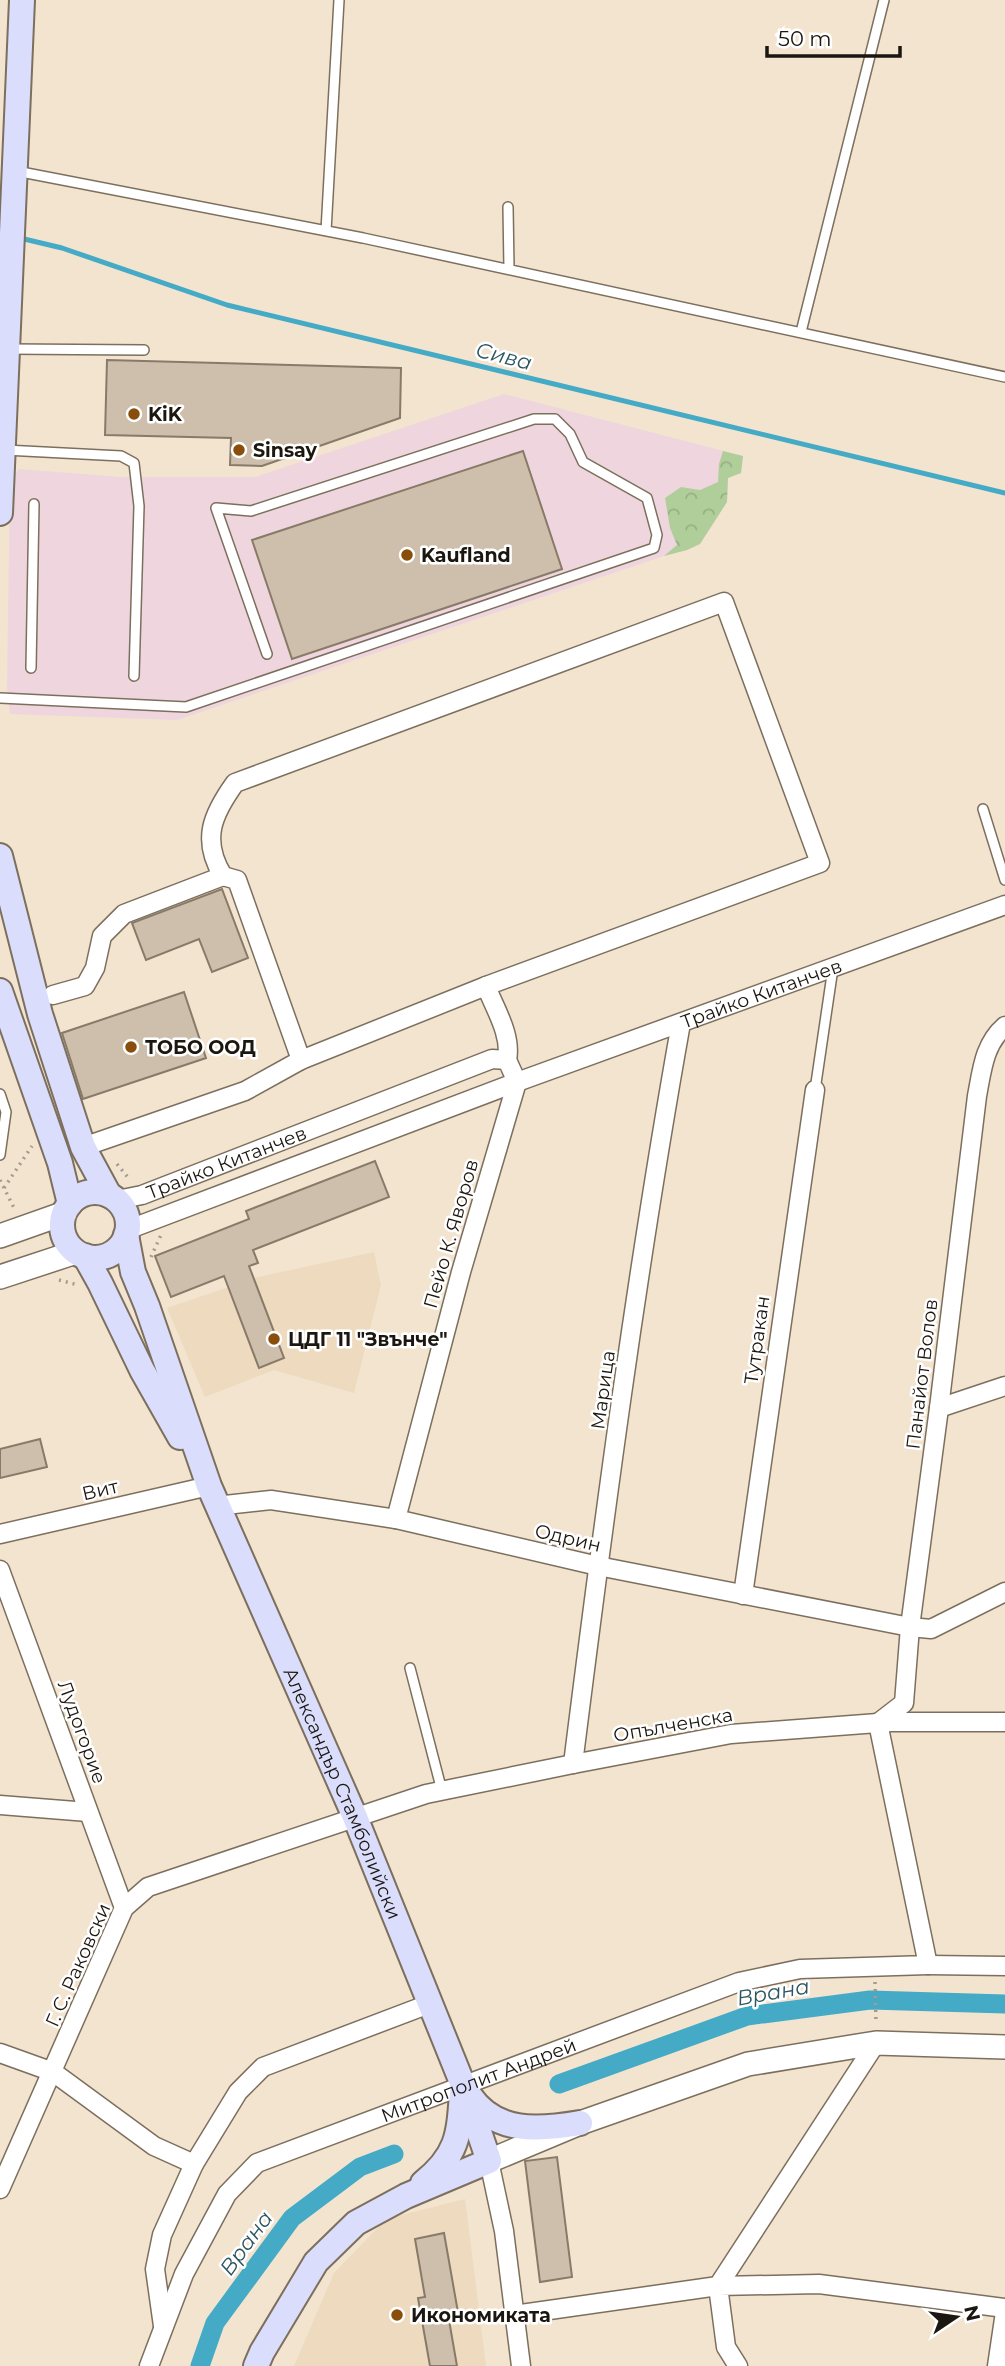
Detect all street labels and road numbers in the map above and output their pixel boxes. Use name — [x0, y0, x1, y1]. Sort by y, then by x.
street label: Трайко Китанчев — [678, 954, 845, 1033]
street label: Трайко Китанчев — [143, 1121, 310, 1204]
street label: Пейо К. Яворов — [419, 1157, 483, 1311]
street label: Тутракан — [739, 1294, 775, 1386]
street label: Панайот Волов — [901, 1298, 943, 1450]
street label: Марица — [586, 1349, 620, 1431]
street label: Вит — [80, 1475, 120, 1505]
street label: Одрин — [533, 1519, 603, 1557]
street label: Александър Стамболийски — [279, 1664, 406, 1923]
street label: Лудогорие — [53, 1677, 111, 1787]
street label: Опълченска — [611, 1703, 735, 1747]
street label: Г. С. Раковски — [41, 1900, 115, 2030]
street label: Митрополит Андрей — [378, 2033, 579, 2127]

